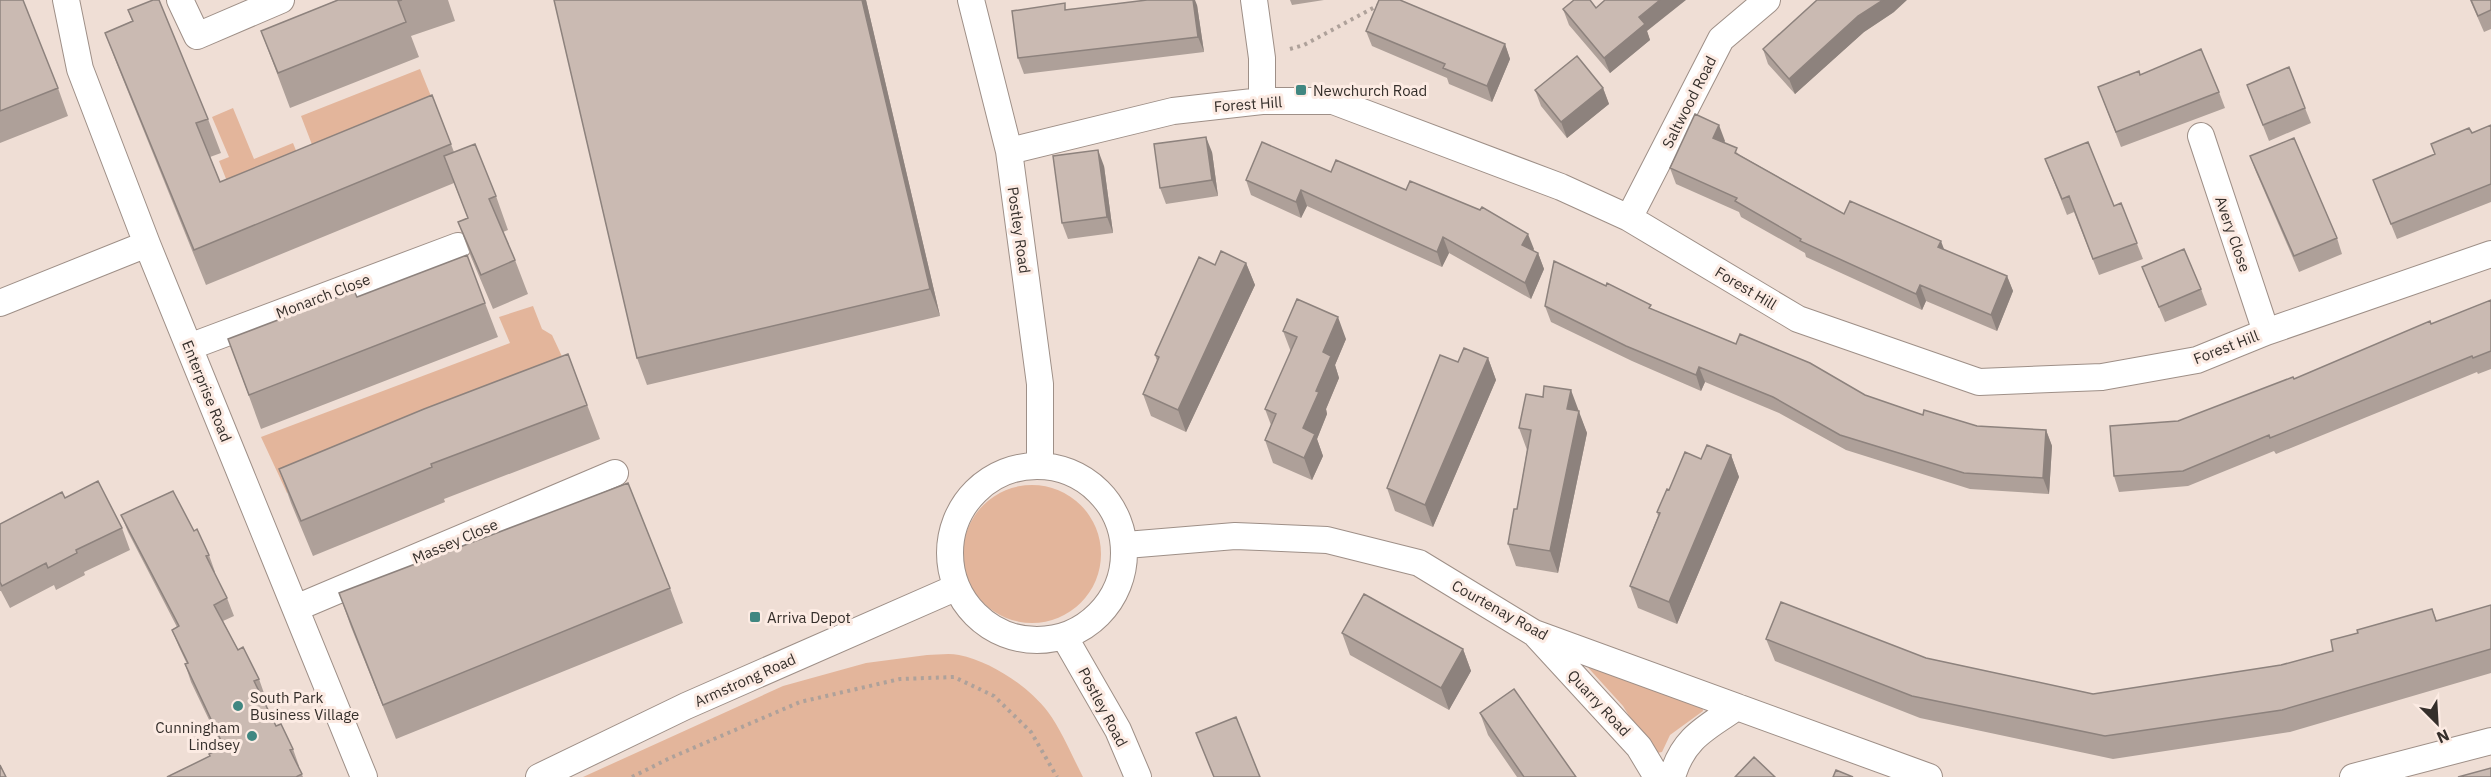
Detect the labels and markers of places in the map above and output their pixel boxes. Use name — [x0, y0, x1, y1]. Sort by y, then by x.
place label: Newchurch Road — [1313, 81, 1427, 100]
marker: Newchurch Road — [1294, 83, 1308, 97]
place label: Arriva Depot — [767, 608, 851, 627]
marker: Arriva Depot — [748, 610, 762, 624]
place label: South Park Business Village — [250, 688, 359, 724]
marker: South Park Business Village — [231, 699, 245, 713]
place label: Cunningham Lindsey — [155, 718, 241, 754]
marker: Cunningham Lindsey — [245, 729, 259, 743]

